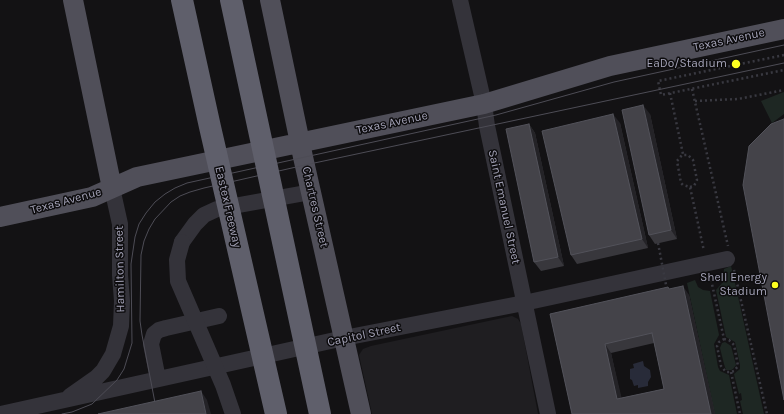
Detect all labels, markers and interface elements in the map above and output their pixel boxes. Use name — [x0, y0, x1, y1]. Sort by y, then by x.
street label: Texas Avenue — [692, 25, 766, 55]
place label: EaDo/Stadium — [646, 57, 727, 71]
marker: EaDo/Stadium — [730, 58, 742, 70]
street label: Texas Avenue — [355, 108, 429, 138]
street label: Saint Emanuel Street — [485, 149, 523, 265]
street label: Eastex Freeway — [212, 165, 244, 249]
street label: Chartres Street — [299, 165, 331, 249]
street label: Texas Avenue — [29, 185, 103, 217]
street label: Hamilton Street — [112, 225, 128, 313]
place label: Shell Energy Stadium — [700, 271, 767, 299]
marker: Shell Energy Stadium — [770, 280, 780, 290]
street label: Capitol Street — [326, 320, 402, 350]

